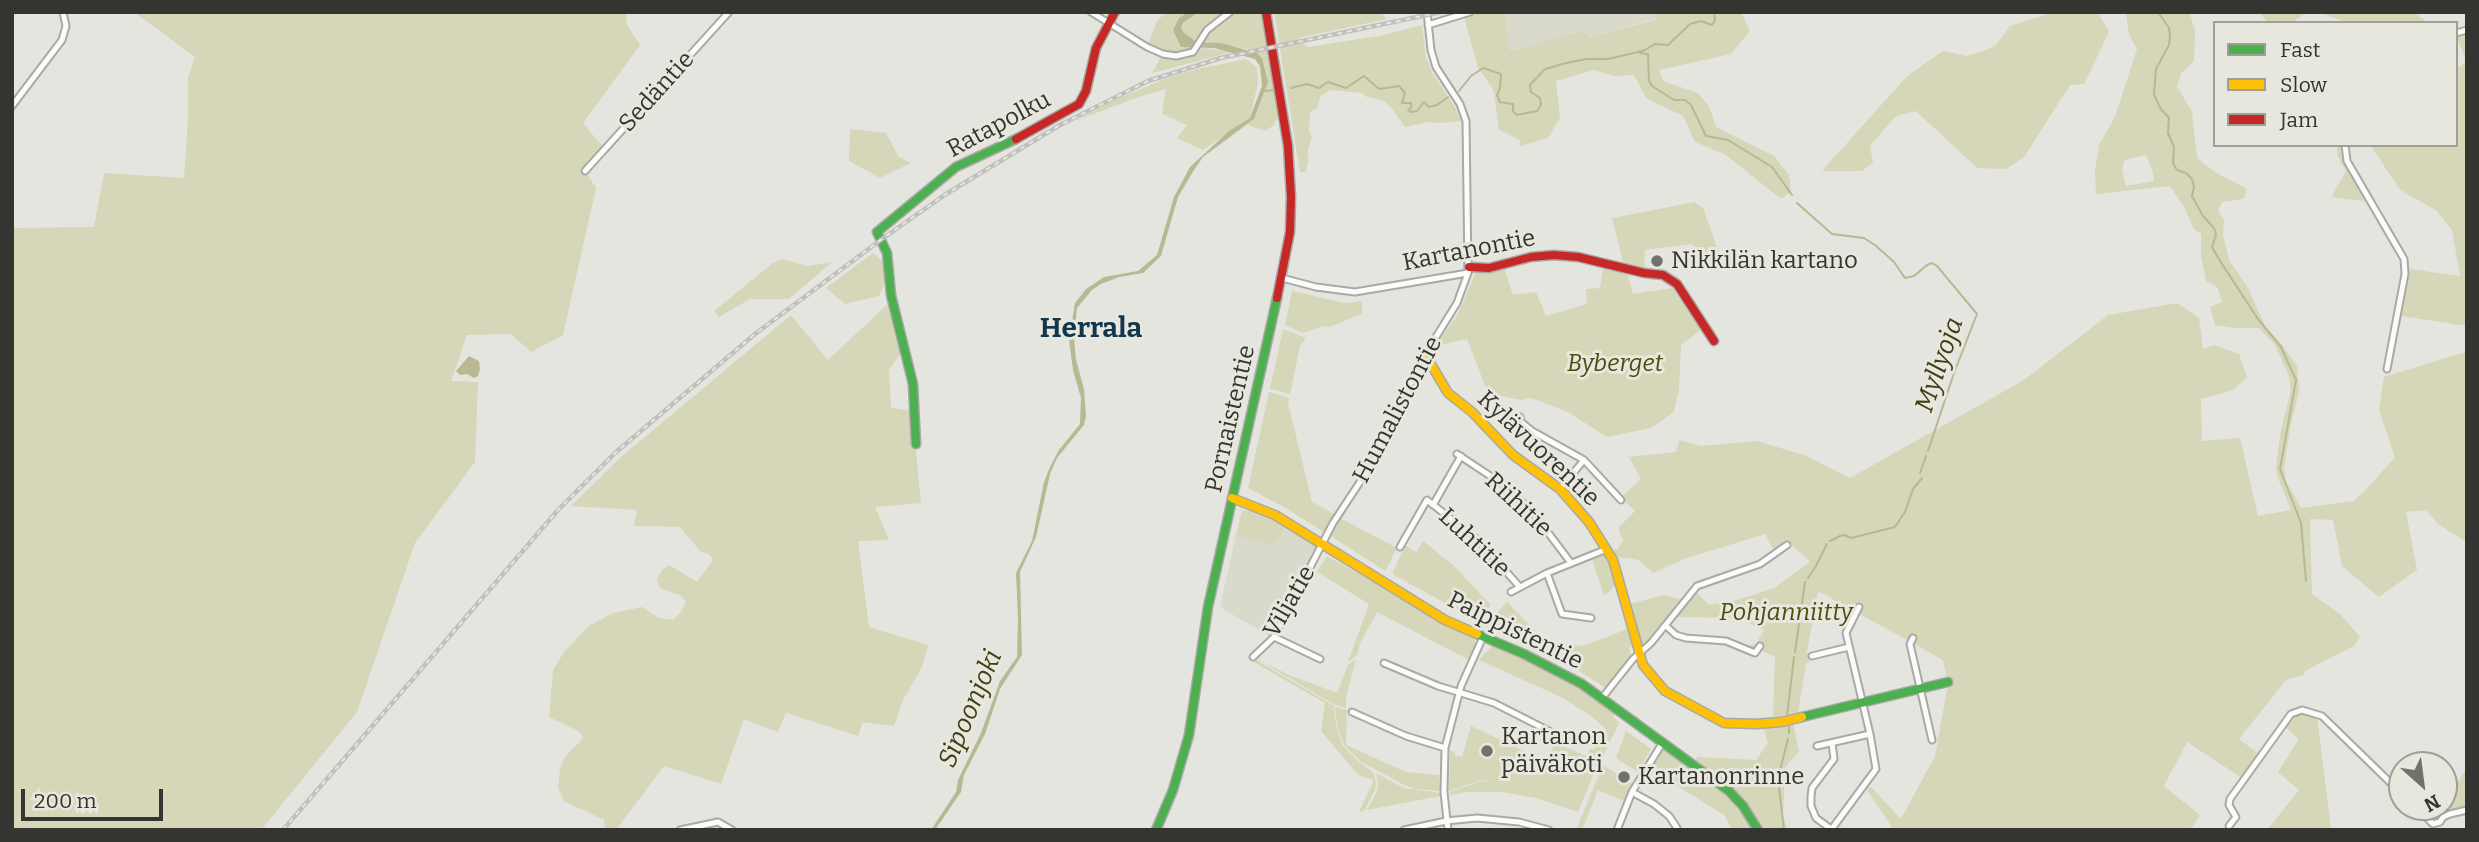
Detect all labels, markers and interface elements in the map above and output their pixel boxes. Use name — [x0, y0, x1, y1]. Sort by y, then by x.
legend — [2213, 21, 2458, 147]
text: Fast — [2280, 37, 2320, 63]
street label: Sedäntie — [613, 46, 701, 138]
text: Slow — [2280, 72, 2327, 98]
street label: Ratapolku — [942, 86, 1056, 164]
text: Jam — [2280, 107, 2318, 133]
street label: Kartanontie — [1400, 224, 1538, 278]
place label: Nikkilän kartano — [1671, 247, 1858, 275]
marker: Nikkilän kartano — [1649, 253, 1665, 269]
district label: Herrala — [1040, 312, 1142, 346]
water label: Myllyoja — [1909, 314, 1971, 416]
street label: Humalistontie — [1347, 332, 1449, 488]
street label: Pornaistentie — [1200, 342, 1262, 496]
park label: Byberget — [1567, 350, 1663, 378]
street label: Kylävuorentie — [1471, 385, 1605, 513]
street label: Riihitie — [1479, 467, 1557, 543]
street label: Luhtitie — [1432, 503, 1516, 583]
street label: Viljatie — [1258, 561, 1322, 643]
street label: Paippistentie — [1443, 586, 1587, 676]
park label: Pohjanniitty — [1719, 599, 1853, 627]
water label: Sipoonjoki — [932, 646, 1010, 772]
place label: Kartanon päiväkoti — [1501, 723, 1606, 779]
marker: Kartanon päiväkoti — [1479, 743, 1495, 759]
north arrow — [2388, 751, 2458, 821]
place label: Kartanonrinne — [1638, 763, 1804, 791]
marker: Kartanonrinne — [1616, 769, 1632, 785]
scale bar — [24, 776, 166, 820]
text: 200 m — [34, 788, 97, 814]
text: N — [2420, 790, 2444, 817]

